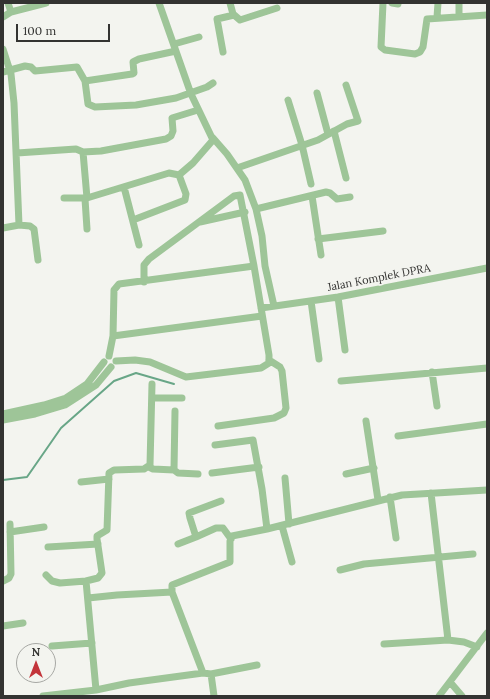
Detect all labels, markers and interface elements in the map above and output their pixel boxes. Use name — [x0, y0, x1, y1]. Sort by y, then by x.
scale bar — [18, 16, 112, 42]
text: 100 m — [23, 23, 56, 38]
street label: Jalan Komplek DPRA — [326, 262, 432, 294]
north arrow — [16, 643, 56, 683]
text: N — [32, 645, 40, 659]

